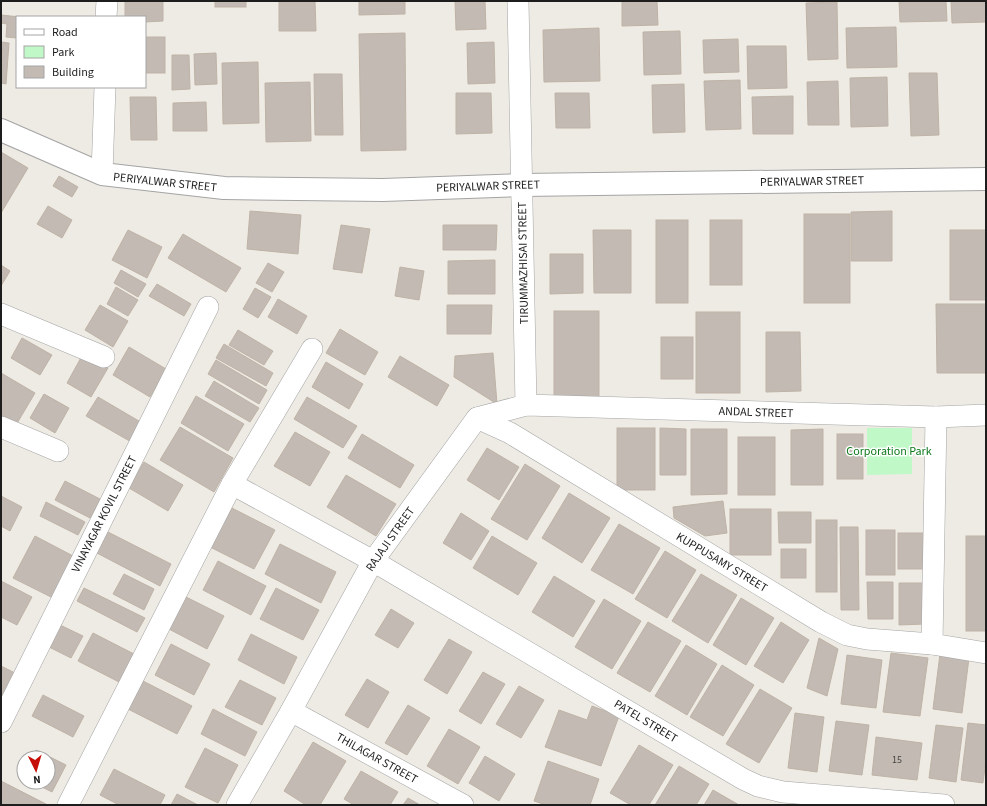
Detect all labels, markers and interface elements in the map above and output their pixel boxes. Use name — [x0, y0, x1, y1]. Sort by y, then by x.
legend — [16, 16, 146, 88]
text: Road — [52, 24, 78, 41]
text: Park — [52, 44, 74, 61]
text: Building — [52, 64, 94, 81]
street label: PERIYALWAR STREET — [112, 169, 218, 196]
street label: PERIYALWAR STREET — [760, 172, 865, 191]
street label: PERIYALWAR STREET — [436, 176, 541, 197]
street label: TIRUMMAZHISAI STREET — [514, 201, 533, 324]
street label: ANDAL STREET — [718, 403, 794, 422]
park label: Corporation Park — [846, 443, 932, 460]
street label: VINAYAGAR KOVIL STREET — [68, 452, 142, 576]
street label: RAJAJI STREET — [362, 503, 419, 575]
street label: KUPPUSAMY STREET — [673, 528, 771, 597]
street label: PATEL STREET — [611, 696, 681, 747]
street label: THILAGAR STREET — [333, 729, 421, 788]
north arrow — [16, 750, 56, 790]
house number: 15 — [892, 753, 902, 767]
text: N — [33, 772, 41, 787]

